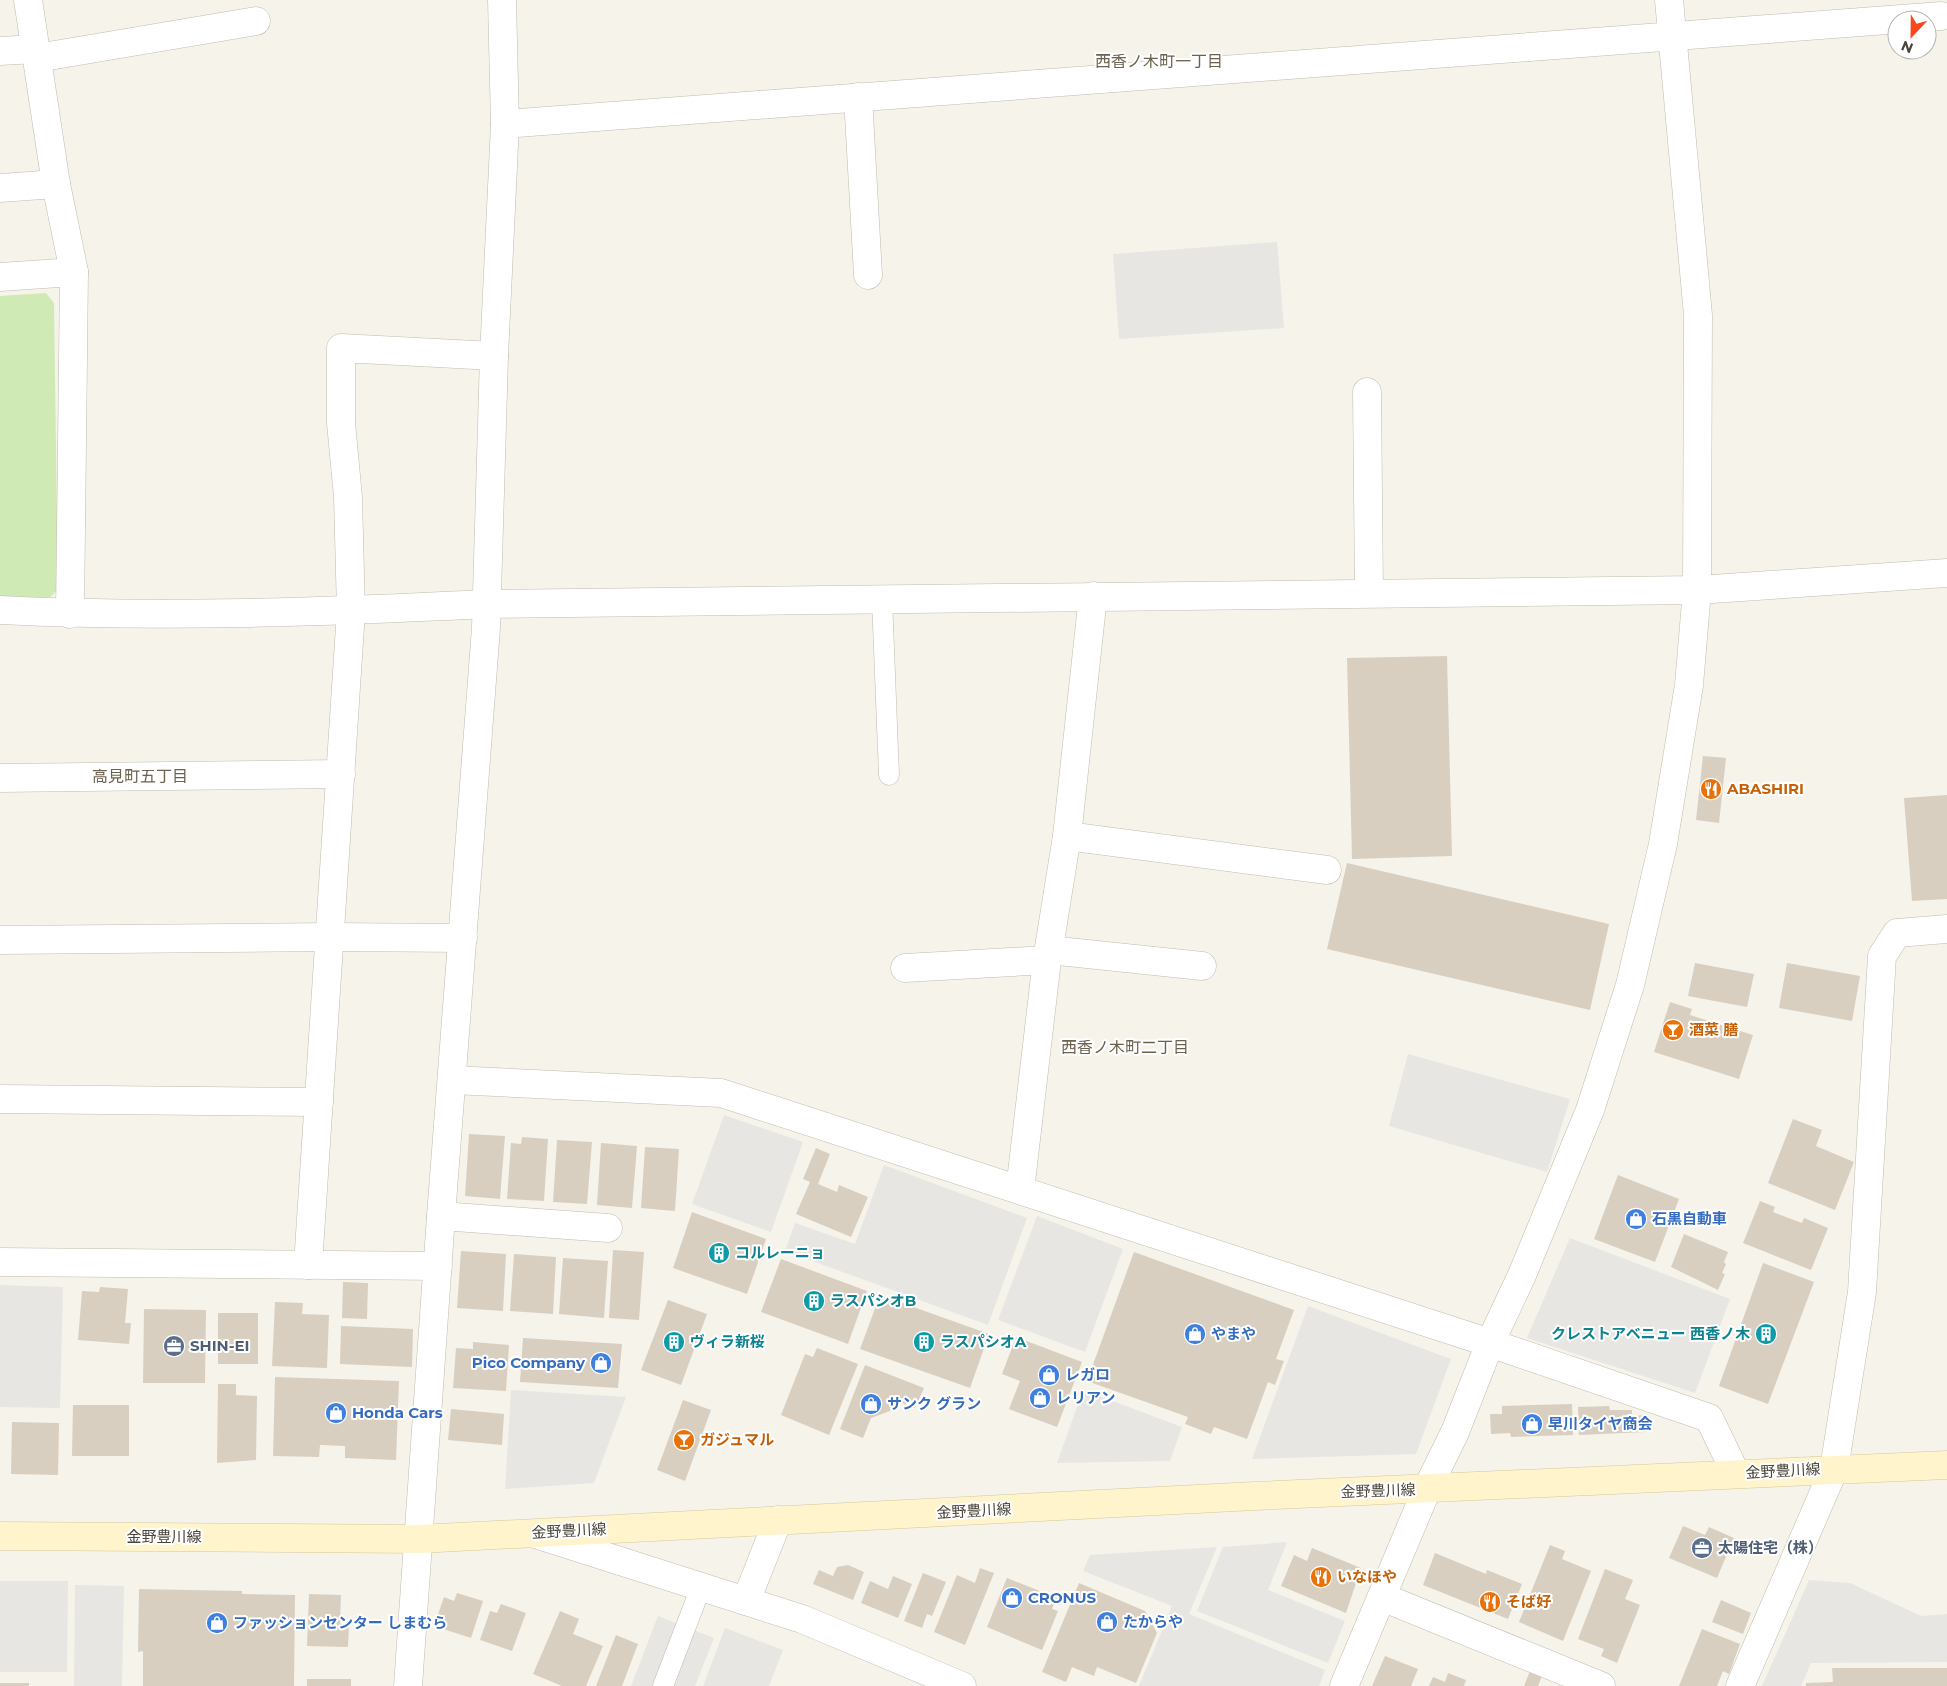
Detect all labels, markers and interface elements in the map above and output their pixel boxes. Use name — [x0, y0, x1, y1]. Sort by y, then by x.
north arrow — [1887, 10, 1937, 60]
text: N — [1899, 37, 1916, 58]
district label: 西香ノ木町一丁目 — [1095, 52, 1223, 71]
district label: 高見町五丁目 — [92, 767, 188, 786]
restaurant icon: ABASHIRI — [1699, 777, 1723, 801]
place label: ABASHIRI — [1726, 779, 1804, 798]
bar icon: 酒菜 膳 — [1661, 1018, 1685, 1042]
place label: 酒菜 膳 — [1689, 1020, 1738, 1039]
district label: 西香ノ木町二丁目 — [1061, 1038, 1189, 1057]
shop icon: 石黒自動車 — [1624, 1207, 1648, 1231]
place label: 石黒自動車 — [1652, 1209, 1727, 1228]
building icon: コルレーニョ — [707, 1241, 731, 1265]
place label: コルレーニョ — [735, 1243, 825, 1262]
building icon: ラスパシオB — [802, 1289, 826, 1313]
place label: ラスパシオB — [830, 1291, 916, 1310]
shop icon: やまや — [1183, 1322, 1207, 1346]
building icon: クレストアベニュー 西香ノ木 — [1754, 1322, 1778, 1346]
place label: やまや — [1211, 1324, 1256, 1343]
place label: クレストアベニュー 西香ノ木 — [1551, 1324, 1750, 1343]
building icon: ヴィラ新桜 — [662, 1330, 686, 1354]
building icon: ラスパシオA — [912, 1330, 936, 1354]
place label: ヴィラ新桜 — [690, 1332, 765, 1351]
place label: ラスパシオA — [940, 1332, 1027, 1351]
office icon: SHIN-EI — [162, 1334, 186, 1358]
place label: SHIN-EI — [190, 1336, 250, 1355]
shop icon: Pico Company — [589, 1351, 613, 1375]
place label: Pico Company — [472, 1353, 586, 1372]
shop icon: レガロ — [1037, 1363, 1061, 1387]
place label: レガロ — [1065, 1365, 1110, 1384]
shop icon: レリアン — [1028, 1386, 1052, 1410]
place label: レリアン — [1056, 1388, 1115, 1407]
shop icon: サンク グラン — [859, 1392, 883, 1416]
place label: サンク グラン — [887, 1394, 981, 1413]
shop icon: Honda Cars — [324, 1401, 348, 1425]
place label: Honda Cars — [352, 1403, 443, 1422]
shop icon: 早川タイヤ商会 — [1520, 1412, 1544, 1436]
place label: 早川タイヤ商会 — [1548, 1414, 1653, 1433]
bar icon: ガジュマル — [672, 1428, 696, 1452]
place label: ガジュマル — [700, 1430, 774, 1449]
street label: 金野豊川線 — [1745, 1459, 1821, 1482]
street label: 金野豊川線 — [1340, 1480, 1416, 1501]
street label: 金野豊川線 — [936, 1499, 1012, 1522]
street label: 金野豊川線 — [531, 1519, 607, 1542]
street label: 金野豊川線 — [126, 1527, 202, 1546]
office icon: 太陽住宅（株） — [1690, 1536, 1714, 1560]
place label: 太陽住宅（株） — [1718, 1538, 1823, 1557]
restaurant icon: いなほや — [1309, 1565, 1333, 1589]
place label: いなほや — [1337, 1567, 1397, 1586]
shop icon: CRONUS — [1000, 1586, 1024, 1610]
place label: CRONUS — [1028, 1588, 1096, 1607]
restaurant icon: そば好 — [1478, 1590, 1502, 1614]
place label: そば好 — [1506, 1592, 1551, 1611]
shop icon: たからや — [1095, 1610, 1119, 1634]
shop icon: ファッションセンター しまむら — [205, 1611, 229, 1635]
place label: たからや — [1123, 1612, 1183, 1631]
place label: ファッションセンター しまむら — [233, 1613, 447, 1632]

